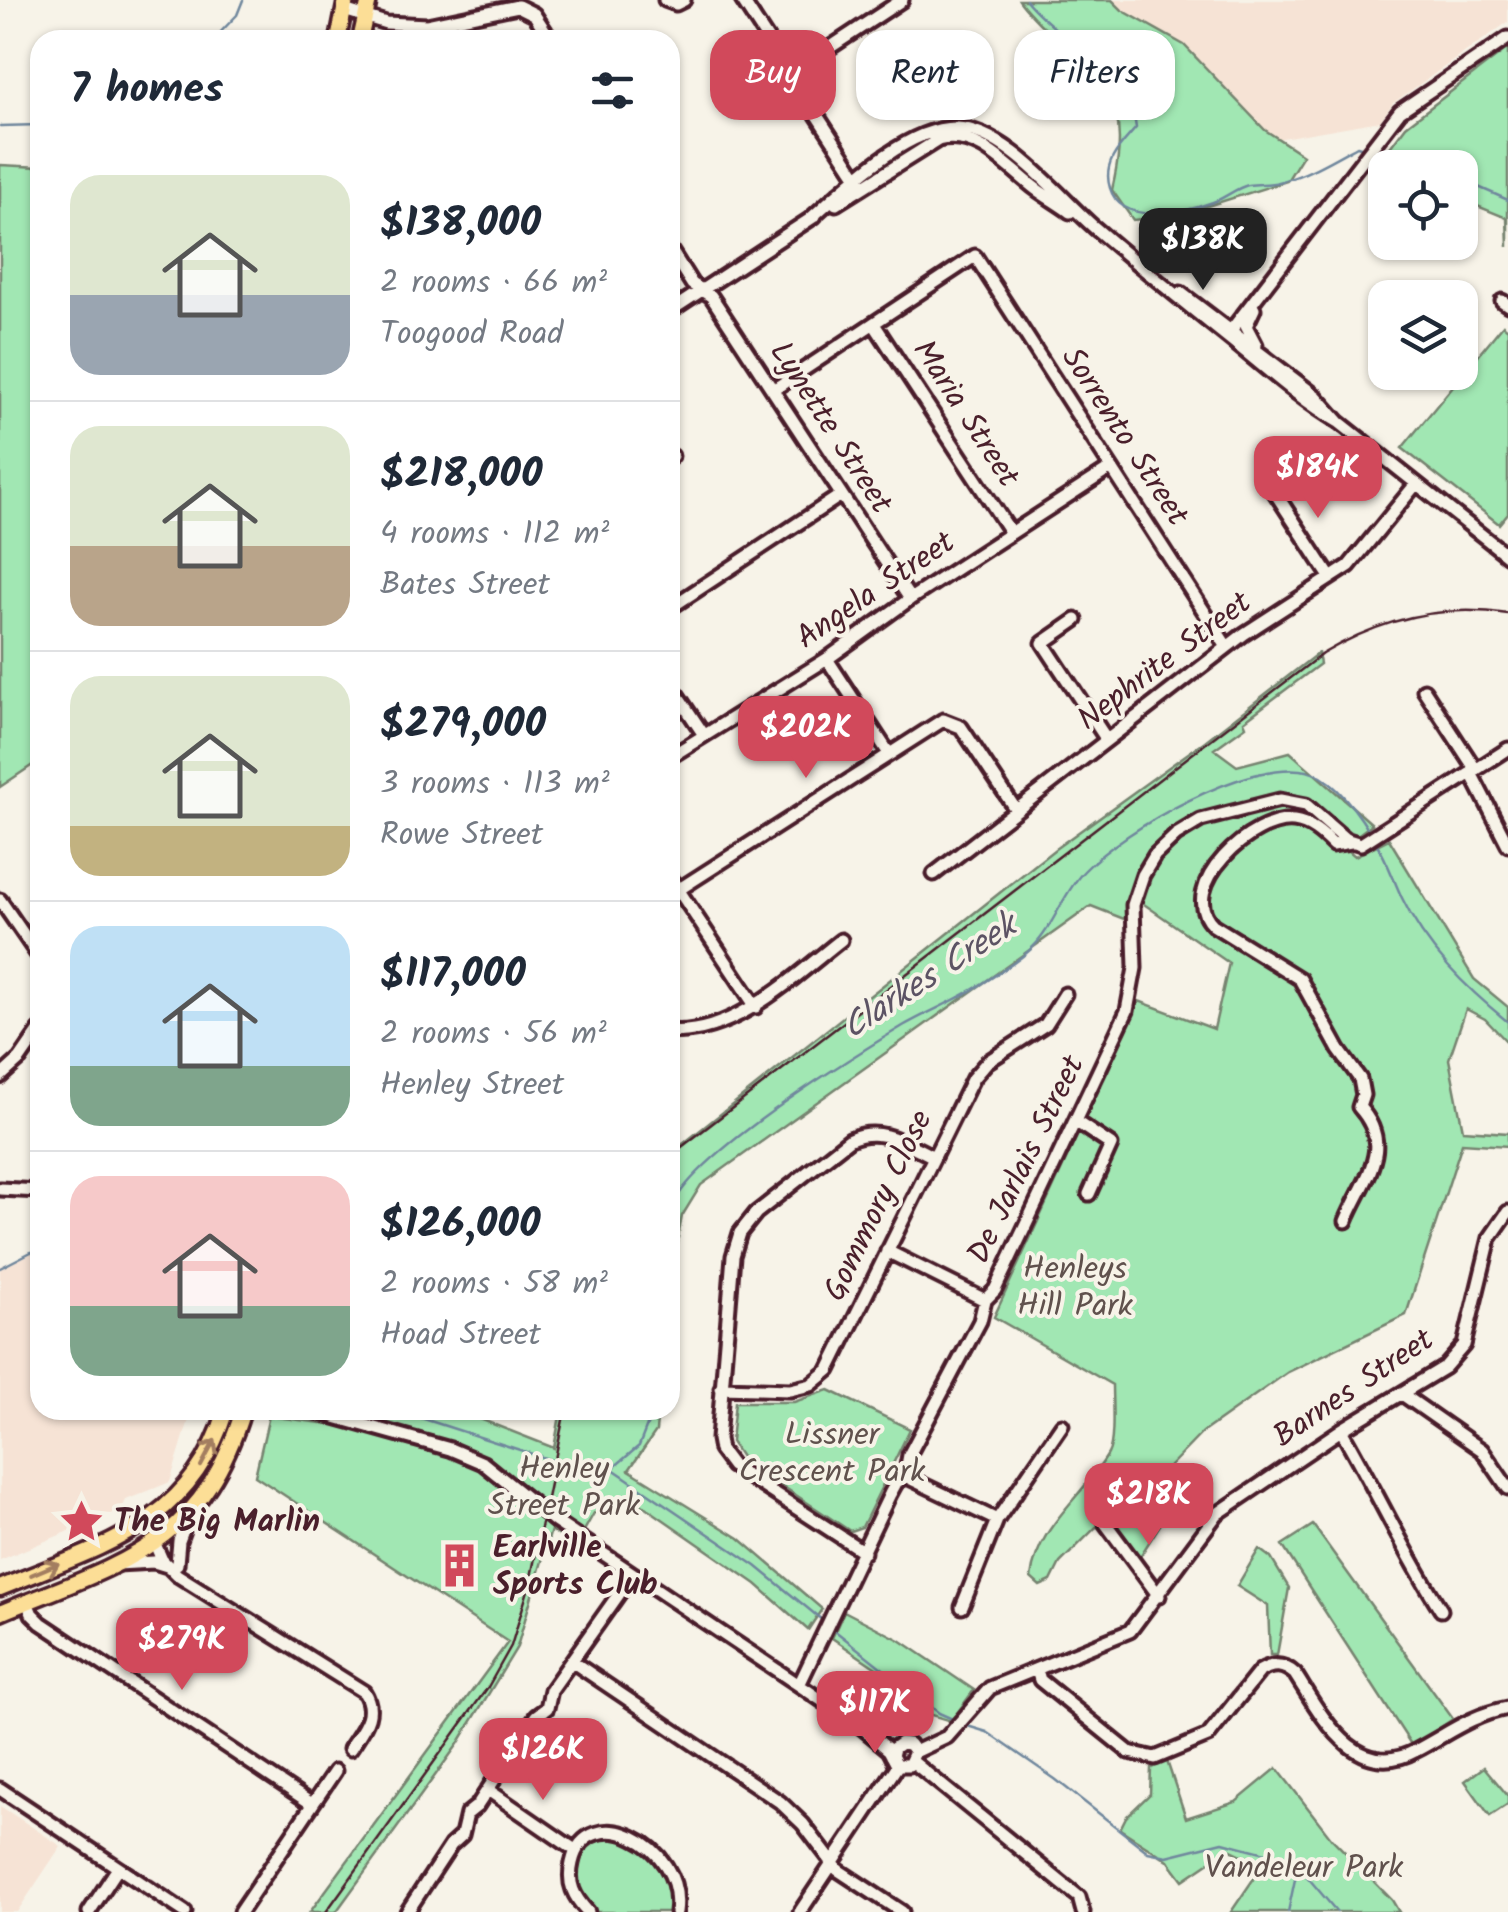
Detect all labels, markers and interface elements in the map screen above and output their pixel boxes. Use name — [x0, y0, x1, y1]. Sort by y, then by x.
chip: Buy — [710, 30, 836, 120]
chip: Rent — [856, 30, 994, 120]
chip: Filters — [1014, 30, 1175, 120]
text: 7 homes — [70, 57, 223, 124]
icon: filters — [585, 63, 640, 118]
map controls — [1368, 150, 1478, 390]
button: locate — [1368, 150, 1478, 260]
text: $138,000 — [380, 191, 541, 258]
pin: $138K — [1133, 208, 1273, 293]
icon: home — [150, 215, 270, 335]
text: $138K — [1161, 215, 1245, 266]
text: 2 rooms · 66 m² — [380, 258, 607, 309]
button: layers — [1368, 280, 1478, 390]
text: Toogood Road — [380, 309, 563, 360]
street label: Maria Street — [898, 330, 1032, 499]
street label: Lynette Street — [755, 331, 905, 525]
street label: Sorrento Street — [1047, 337, 1202, 537]
pin: $184K — [1248, 436, 1388, 521]
text: $218,000 — [380, 442, 542, 509]
text: $184K — [1276, 443, 1360, 494]
icon: home — [150, 466, 270, 586]
text: 4 rooms · 112 m² — [380, 509, 609, 560]
street label: Angela Street — [786, 518, 967, 663]
text: Bates Street — [380, 560, 550, 611]
street label: Nephrite Street — [1067, 579, 1264, 745]
text: $279,000 — [380, 692, 546, 759]
pin: $202K — [736, 696, 876, 781]
text: $202K — [760, 703, 852, 754]
icon: home — [150, 716, 270, 836]
text: 3 rooms · 113 m² — [380, 759, 610, 810]
text: Rowe Street — [380, 810, 543, 861]
water label: Clarkes Creek — [831, 898, 1033, 1056]
text: $117,000 — [380, 942, 526, 1009]
icon: home — [150, 966, 270, 1086]
text: 2 rooms · 56 m² — [380, 1009, 607, 1060]
street label: De Jarlais Street — [954, 1046, 1100, 1273]
text: Henley Street — [380, 1060, 564, 1111]
street label: Gommory Close — [811, 1102, 947, 1310]
text: $126,000 — [380, 1192, 540, 1259]
icon: home — [150, 1216, 270, 1336]
park label: Henleys Hill Park — [1017, 1244, 1134, 1332]
text: 2 rooms · 58 m² — [380, 1259, 608, 1310]
text: Hoad Street — [380, 1310, 541, 1361]
street label: Barnes Street — [1263, 1316, 1445, 1462]
park label: Lissner Crescent Park — [739, 1410, 926, 1498]
one-way arrow — [199, 1439, 218, 1468]
park label: Henley Street Park — [488, 1444, 641, 1532]
pin: $218K — [1079, 1463, 1219, 1548]
text: $218K — [1106, 1470, 1192, 1521]
place label: The Big Marlin — [114, 1497, 320, 1548]
place icon: The Big Marlin — [57, 1498, 105, 1546]
place label: Earlville Sports Club — [493, 1523, 658, 1611]
building icon: Earlville Sports Club — [436, 1542, 484, 1590]
one-way arrow — [29, 1559, 60, 1577]
pin: $279K — [112, 1608, 252, 1693]
text: $279K — [138, 1615, 226, 1666]
pin: $117K — [805, 1671, 945, 1756]
text: $117K — [839, 1678, 911, 1729]
pin: $126K — [473, 1718, 613, 1803]
text: $126K — [501, 1725, 585, 1776]
park label: Vandeleur Park — [1205, 1843, 1404, 1894]

